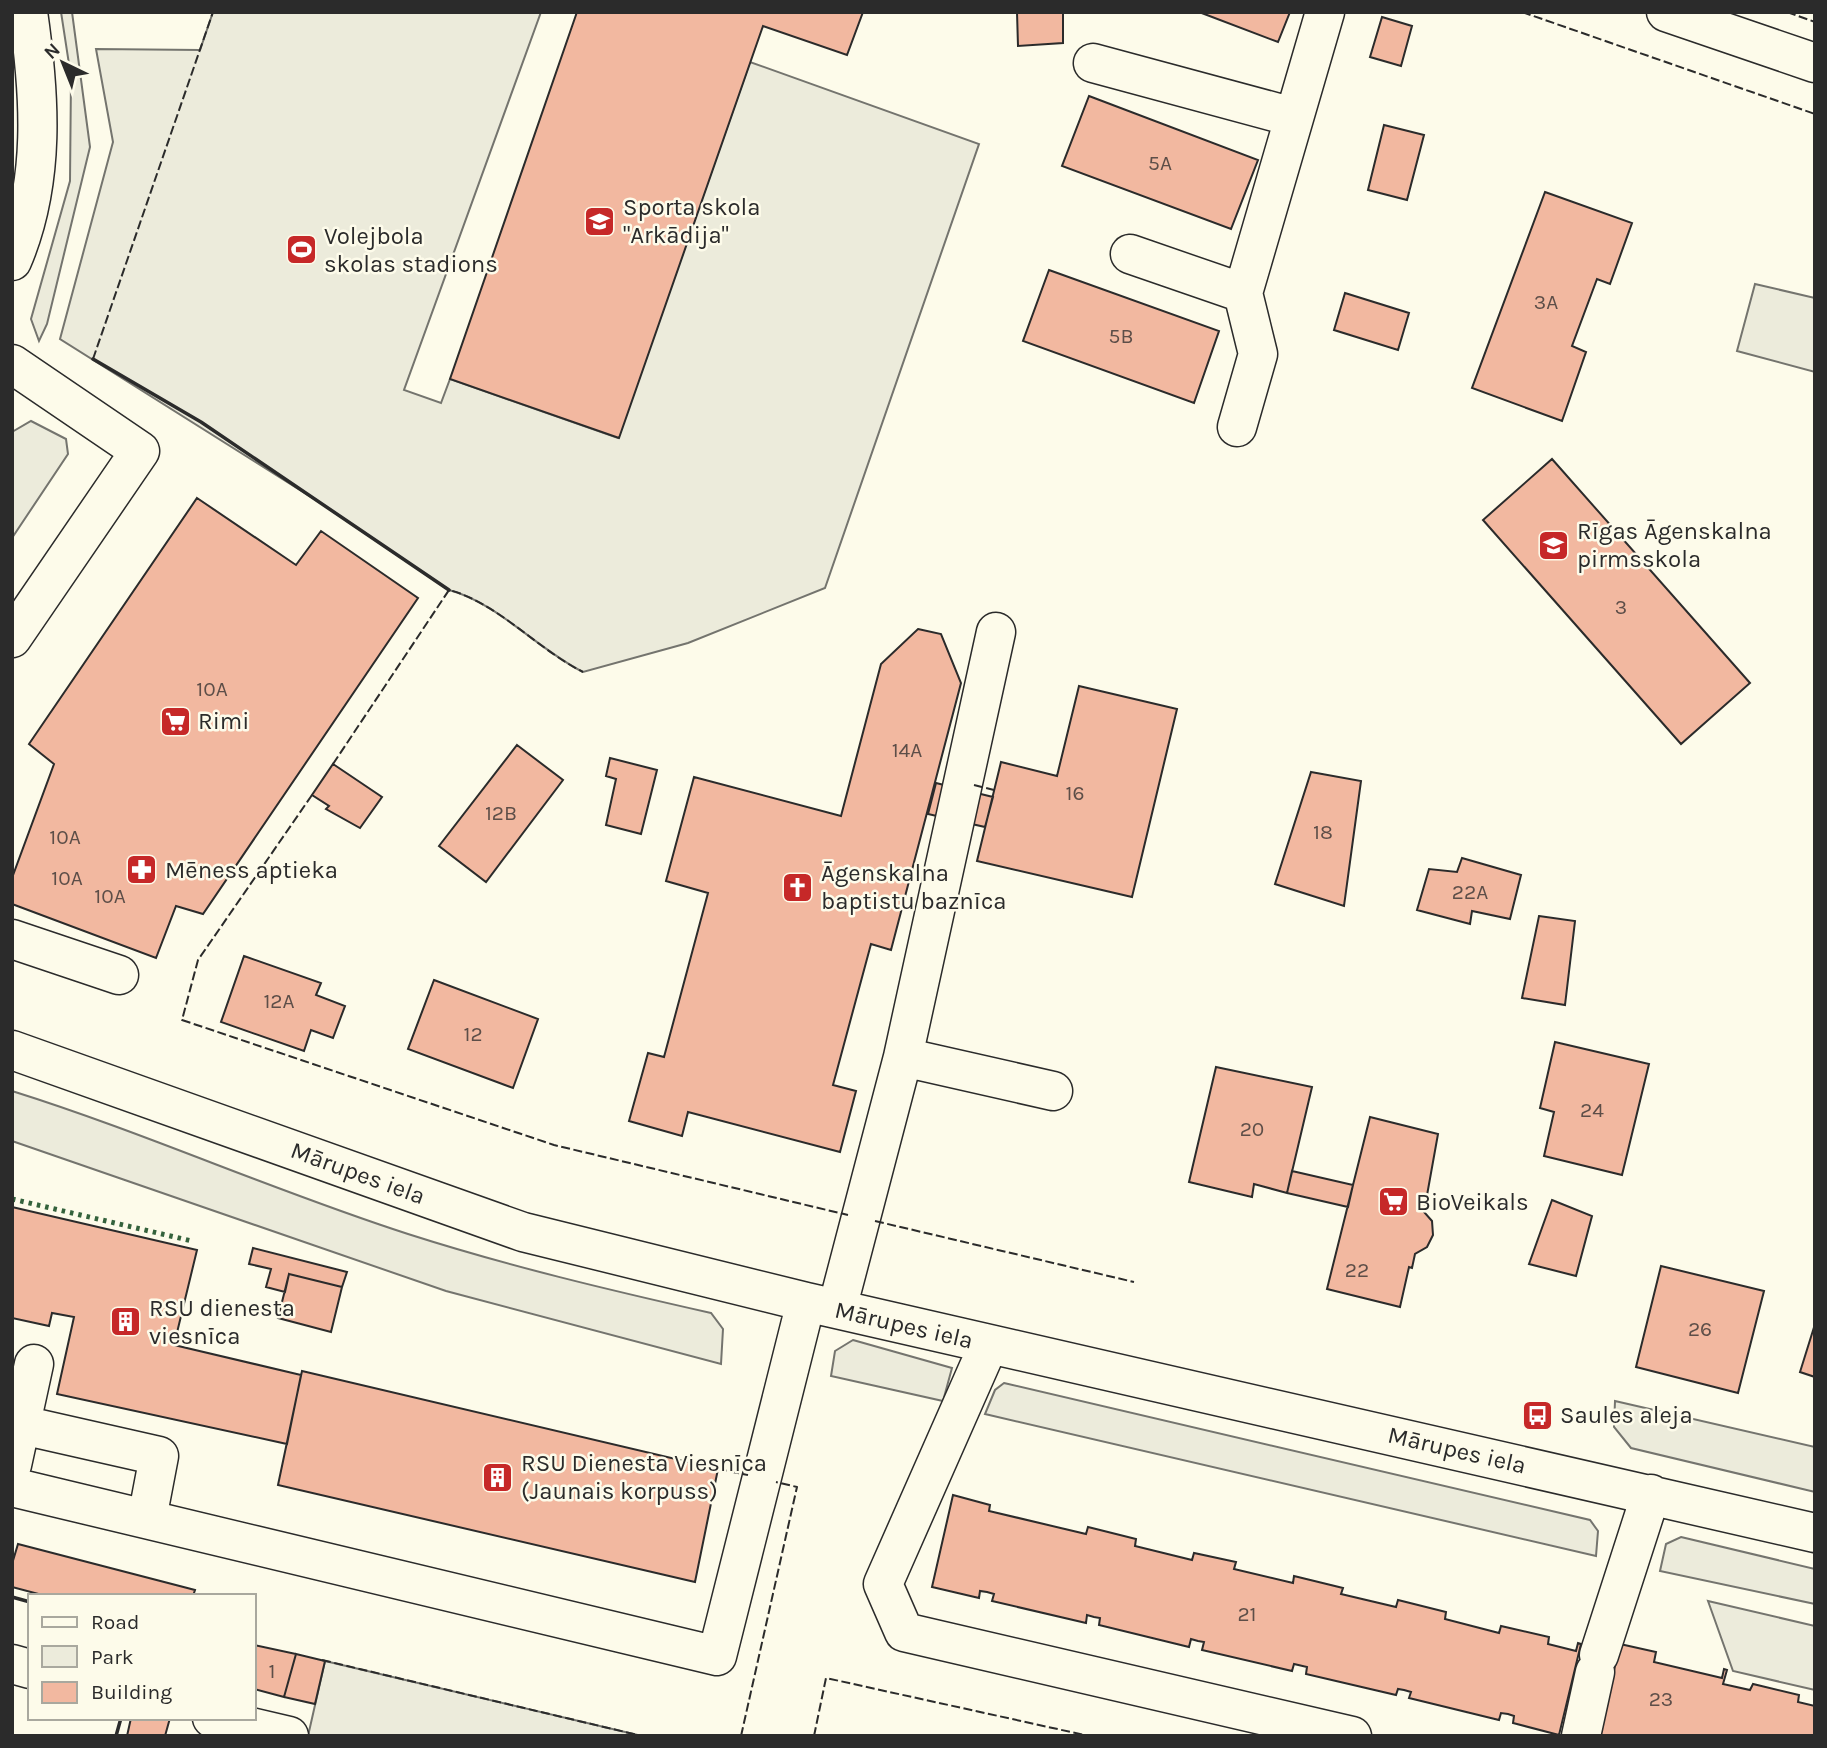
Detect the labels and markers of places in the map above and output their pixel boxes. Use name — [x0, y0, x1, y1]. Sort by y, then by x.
place label: Sporta skola "Arkādija" — [623, 193, 760, 249]
school or university icon: Sporta skola "Arkādija" — [583, 204, 617, 238]
place label: Volejbola skolas stadions — [324, 222, 498, 278]
sports icon: Volejbola skolas stadions — [284, 233, 318, 267]
place label: Rīgas Āgenskalna pirmsskola — [1577, 517, 1772, 573]
school or university icon: Rīgas Āgenskalna pirmsskola — [1537, 528, 1571, 562]
supermarket icon: Rimi — [158, 704, 192, 738]
place label: Rimi — [198, 707, 249, 735]
pharmacy icon: Mēness aptieka — [125, 853, 159, 887]
place label: Mēness aptieka — [165, 856, 338, 884]
place label: Āgenskalna baptistu baznīca — [821, 859, 1007, 915]
church icon: Āgenskalna baptistu baznīca — [781, 870, 815, 904]
supermarket icon: BioVeikals — [1376, 1185, 1410, 1219]
place label: BioVeikals — [1416, 1188, 1529, 1216]
place label: RSU dienesta viesnīca — [149, 1294, 295, 1350]
building icon: RSU dienesta viesnīca — [109, 1305, 143, 1339]
bus stop icon: Saules aleja — [1520, 1398, 1554, 1432]
place label: Saules aleja — [1560, 1401, 1693, 1429]
place label: RSU Dienesta Viesnīca (Jaunais korpuss) — [521, 1449, 767, 1505]
building icon: RSU Dienesta Viesnīca (Jaunais korpuss) — [481, 1460, 515, 1494]

